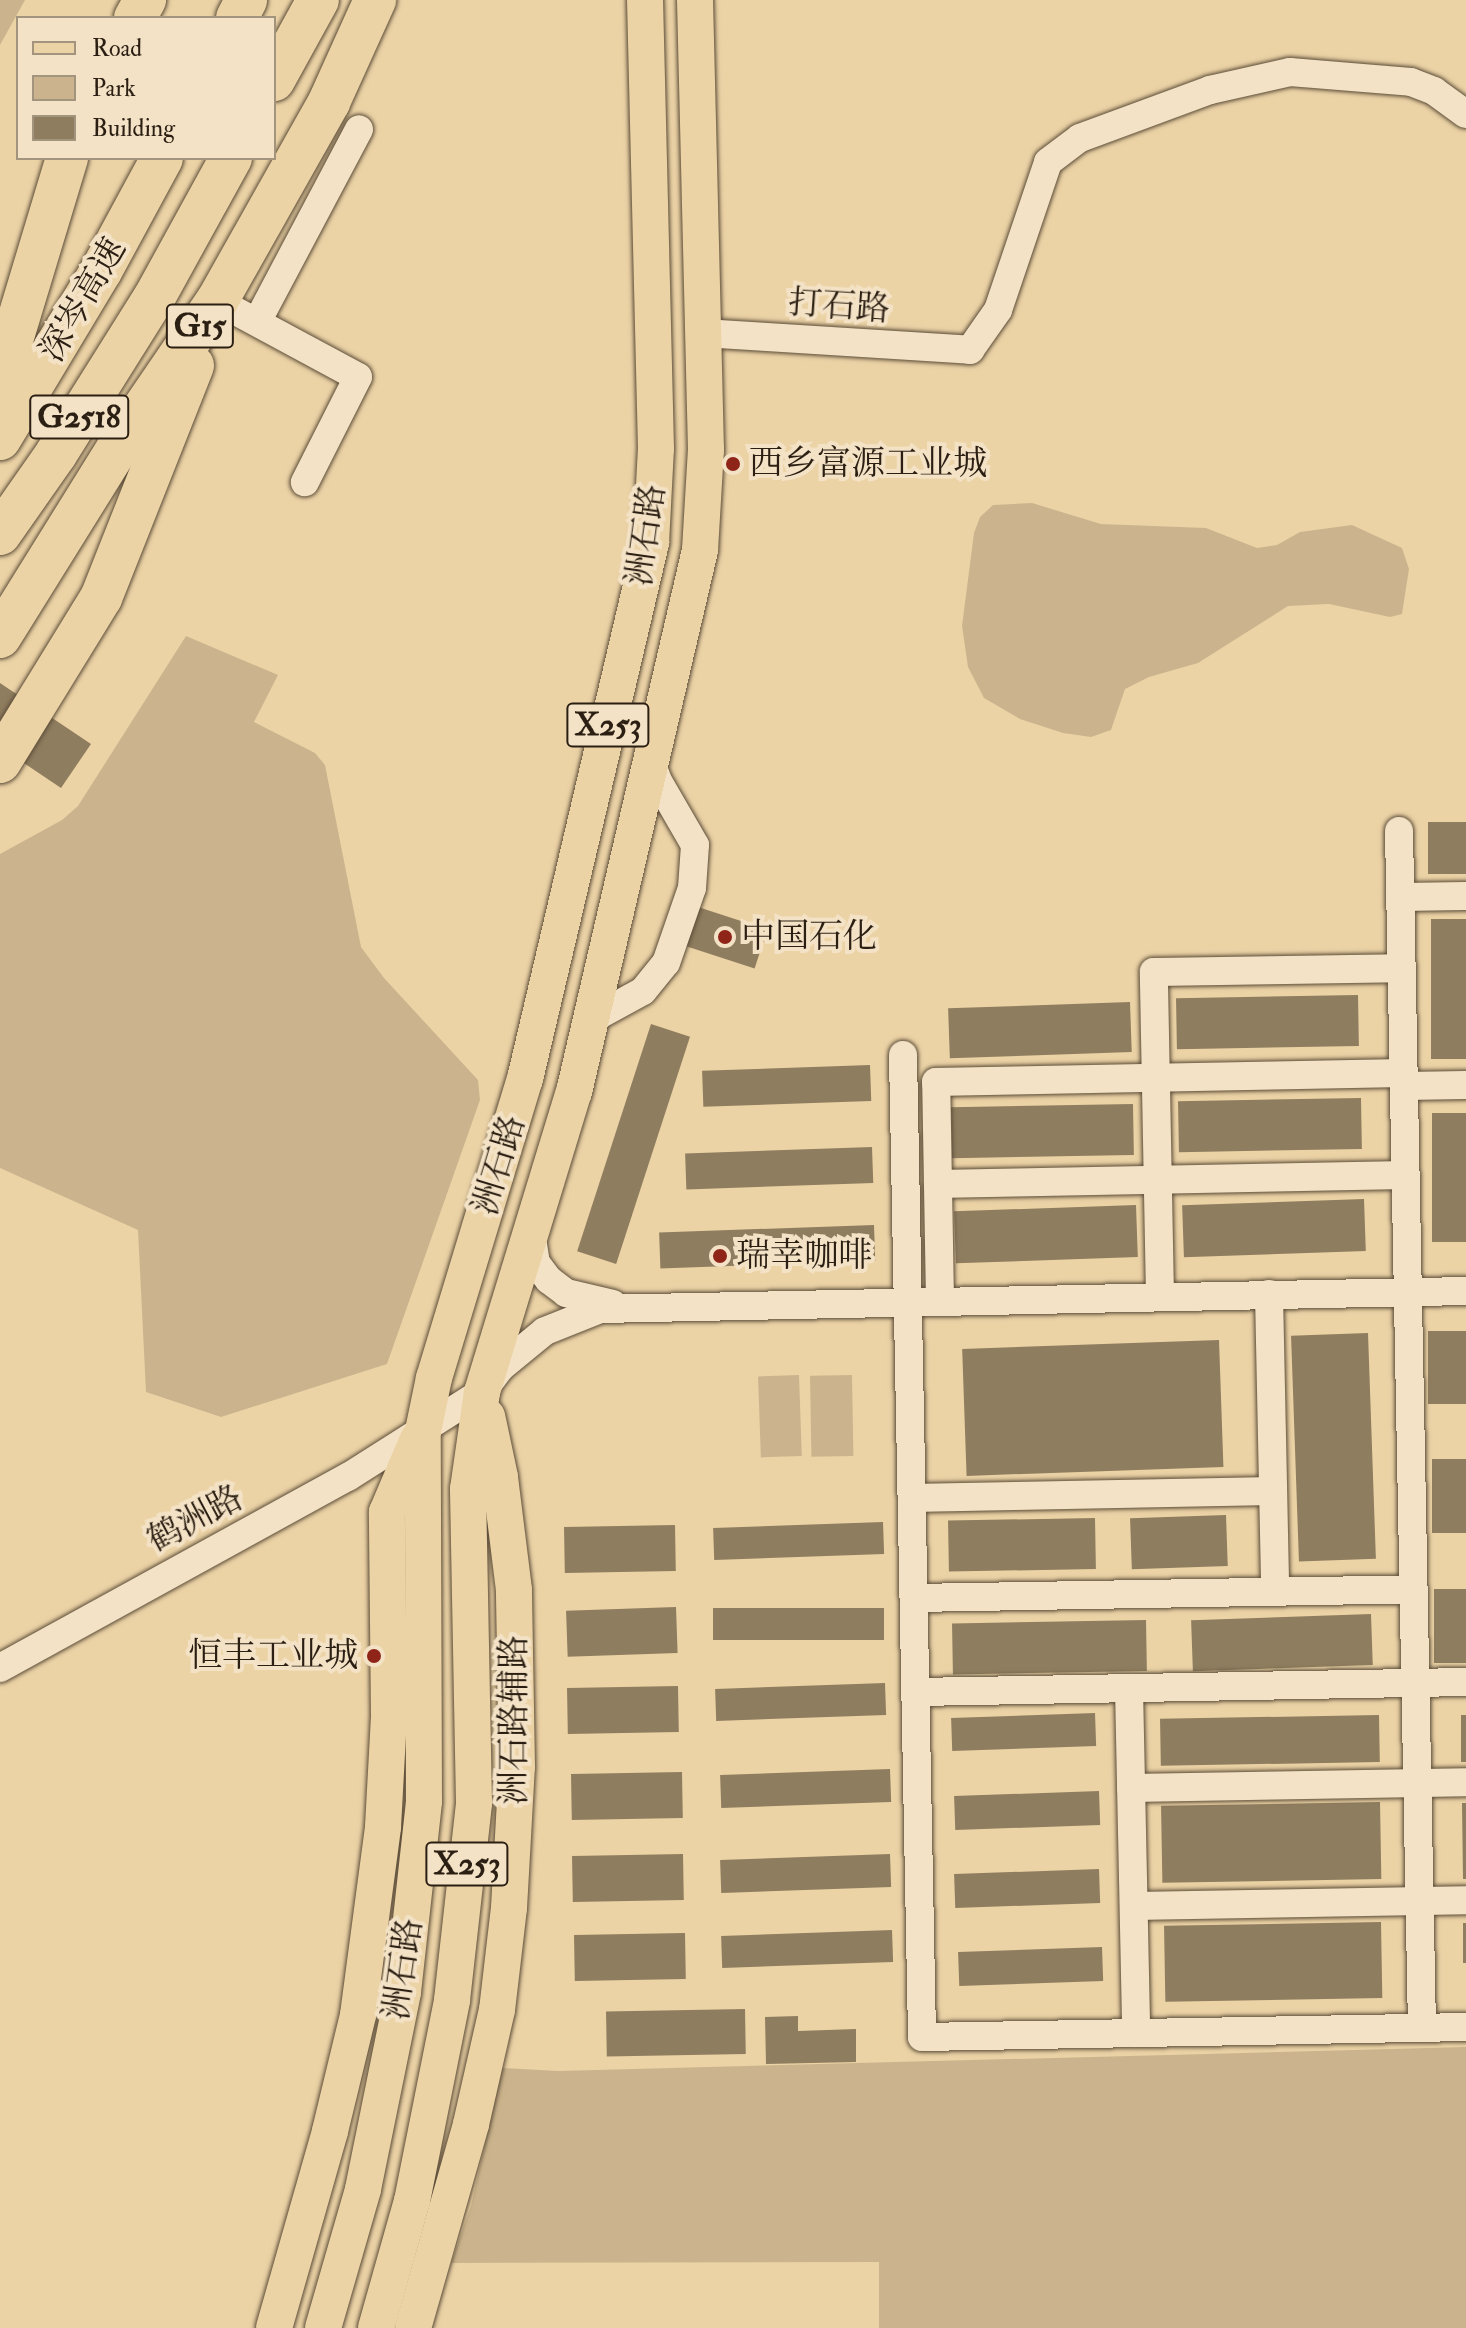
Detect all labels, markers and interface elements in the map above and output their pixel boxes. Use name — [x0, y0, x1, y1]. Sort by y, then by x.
legend — [16, 16, 276, 160]
text: Road — [92, 33, 142, 64]
text: Park — [92, 73, 136, 104]
text: Building — [92, 113, 175, 144]
street label: 深岑高速 — [31, 231, 135, 369]
street label: 打石路 — [787, 282, 891, 330]
road number: G15 — [164, 298, 236, 354]
road number: G2518 — [29, 389, 129, 445]
place label: 西乡富源工业城 — [749, 444, 987, 484]
marker: 西乡富源工业城 — [724, 455, 742, 473]
street label: 洲石路 — [619, 482, 673, 588]
road number: X253 — [566, 697, 650, 753]
place label: 中国石化 — [741, 917, 877, 957]
marker: 中国石化 — [716, 928, 734, 946]
street label: 洲石路 — [465, 1110, 533, 1220]
place label: 瑞幸咖啡 — [736, 1236, 872, 1276]
marker: 瑞幸咖啡 — [711, 1247, 729, 1265]
street label: 鹤洲路 — [140, 1477, 250, 1561]
street label: 洲石路辅路 — [494, 1635, 534, 1805]
place label: 恒丰工业城 — [188, 1636, 358, 1676]
marker: 恒丰工业城 — [365, 1647, 383, 1665]
road number: X253 — [425, 1836, 509, 1892]
street label: 洲石路 — [376, 1916, 430, 2022]

